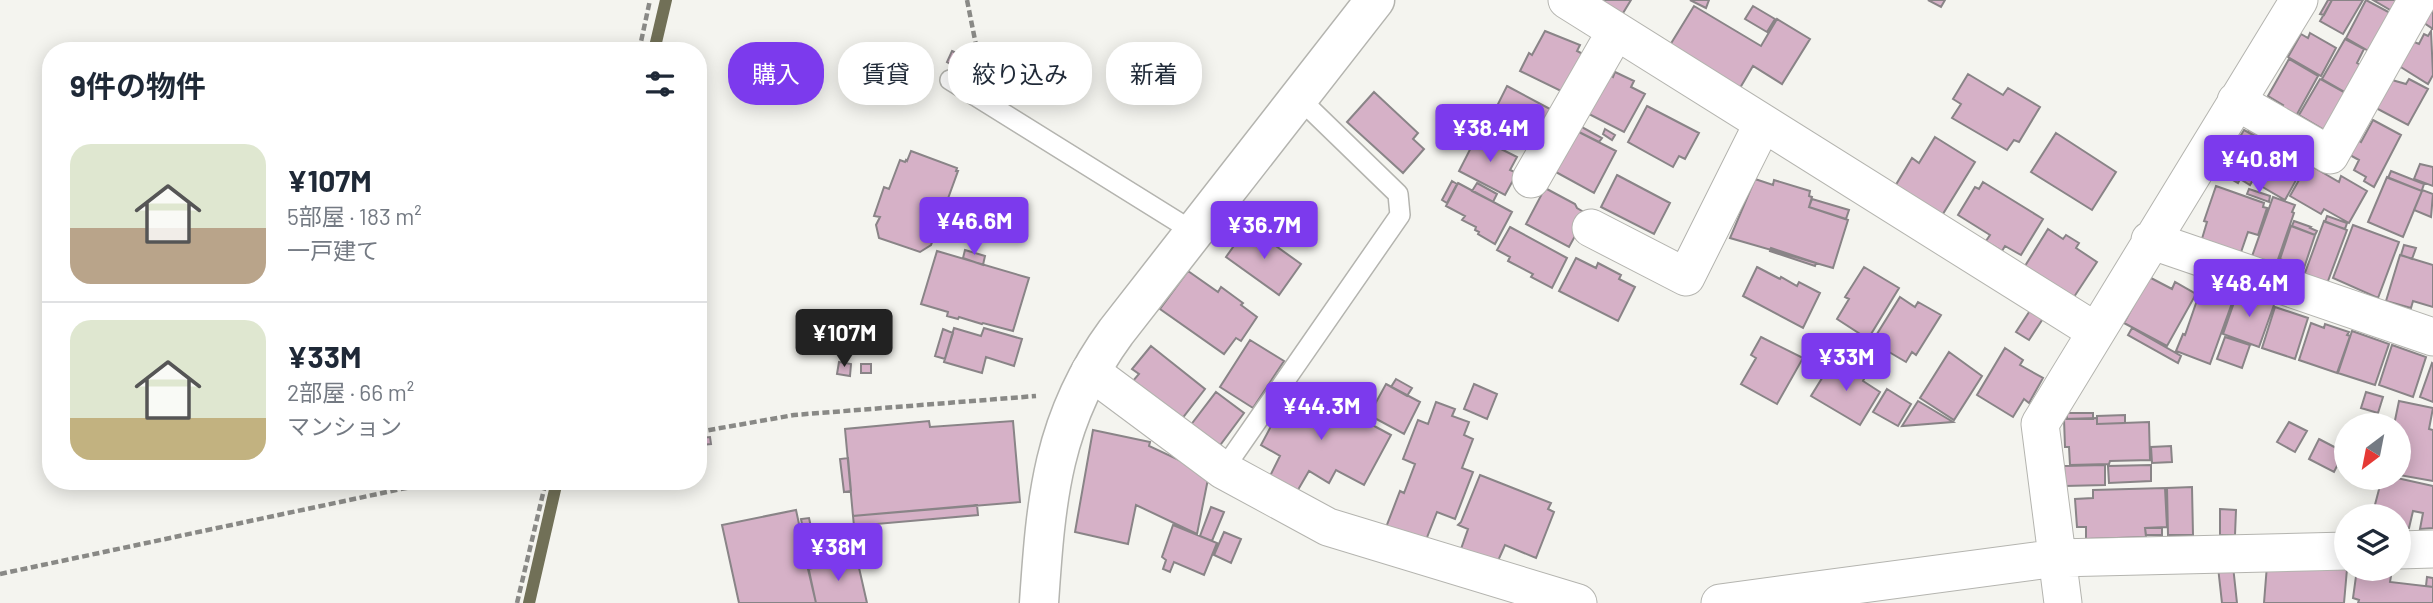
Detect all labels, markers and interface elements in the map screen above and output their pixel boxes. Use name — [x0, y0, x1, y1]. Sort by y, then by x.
chip: 購入 — [728, 42, 824, 105]
chip: 賃貸 — [838, 42, 934, 105]
chip: 絞り込み — [948, 42, 1092, 105]
chip: 新着 — [1106, 42, 1202, 105]
icon: filters — [641, 65, 679, 103]
text: 9件の物件 — [70, 67, 206, 103]
pin: ¥38.4M — [1433, 104, 1547, 164]
text: ¥38.4M — [1451, 113, 1529, 141]
pin: ¥40.8M — [2202, 136, 2316, 195]
text: ¥40.8M — [2220, 144, 2298, 172]
text: ¥107M — [287, 162, 372, 198]
icon: home — [126, 172, 210, 256]
pin: ¥46.6M — [917, 198, 1031, 257]
text: 5部屋 · 183 m² — [287, 202, 422, 230]
pin: ¥36.7M — [1207, 202, 1321, 261]
text: ¥46.6M — [935, 206, 1013, 234]
text: ¥36.7M — [1227, 210, 1301, 238]
text: 一戸建て — [287, 236, 379, 264]
pin: ¥48.4M — [2192, 260, 2306, 319]
text: ¥48.4M — [2210, 268, 2288, 296]
pin: ¥107M — [795, 310, 893, 369]
text: ¥107M — [812, 318, 876, 346]
pin: ¥33M — [1805, 334, 1887, 393]
text: ¥33M — [287, 338, 361, 374]
text: ¥33M — [1817, 342, 1875, 370]
icon: home — [126, 348, 210, 432]
text: 2部屋 · 66 m² — [287, 378, 414, 406]
pin: ¥44.3M — [1264, 382, 1378, 442]
text: ¥44.3M — [1282, 391, 1360, 419]
text: マンション — [287, 412, 402, 440]
north arrow — [2334, 413, 2412, 490]
map controls — [2334, 413, 2411, 581]
button: layers — [2334, 504, 2411, 581]
pin: ¥38M — [797, 524, 879, 583]
text: ¥38M — [809, 532, 867, 560]

